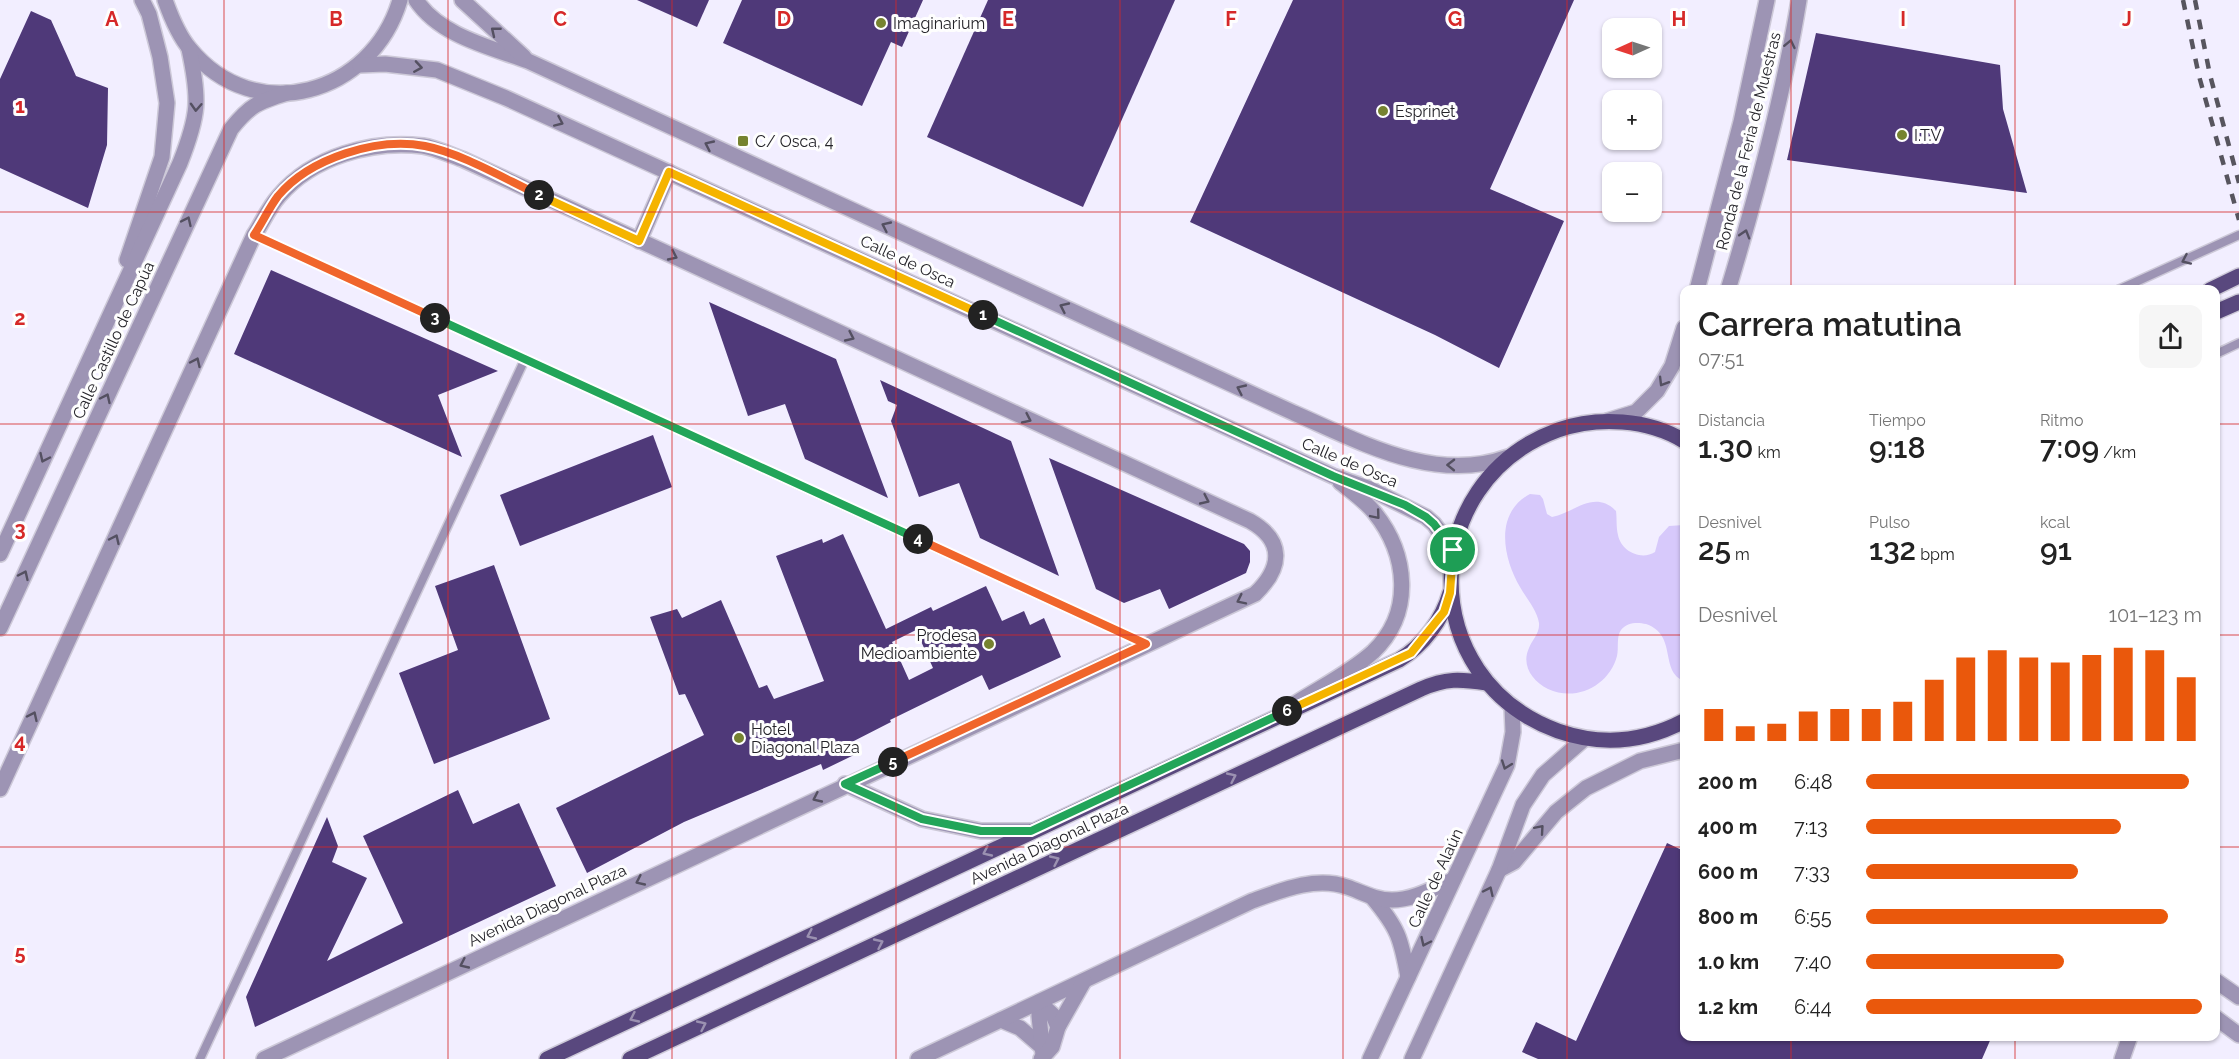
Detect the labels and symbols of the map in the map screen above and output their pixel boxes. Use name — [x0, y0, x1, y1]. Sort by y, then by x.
text: A — [105, 7, 119, 31]
text: B — [329, 7, 343, 31]
text: C — [553, 7, 567, 31]
text: D — [777, 7, 791, 31]
text: E — [1002, 7, 1014, 31]
text: F — [1225, 7, 1237, 31]
text: G — [1448, 7, 1462, 31]
text: H — [1672, 7, 1686, 31]
text: I — [1900, 7, 1906, 31]
text: J — [2122, 7, 2132, 31]
place label: Imaginarium — [893, 14, 985, 33]
marker: Imaginarium — [874, 16, 888, 30]
north arrow — [1602, 18, 1662, 78]
one-way arrow — [491, 27, 502, 38]
street label: Ronda de la Feria de Muestras — [1712, 30, 1785, 252]
one-way arrow — [1783, 39, 1796, 49]
one-way arrow — [412, 60, 422, 73]
text: 1 — [15, 94, 25, 118]
one-way arrow — [190, 102, 203, 111]
place label: Esprinet — [1395, 102, 1456, 121]
marker: Esprinet — [1376, 104, 1390, 118]
one-way arrow — [553, 115, 564, 127]
place label: I.T.V — [1914, 126, 1941, 145]
marker: I.T.V — [1895, 128, 1909, 142]
place label: C/ Osca, 4 — [755, 132, 834, 151]
marker: C/ Osca, 4 — [736, 134, 750, 148]
one-way arrow — [705, 141, 716, 153]
pin: 2 — [524, 180, 554, 210]
one-way arrow — [180, 216, 192, 227]
one-way arrow — [882, 222, 893, 234]
one-way arrow — [1738, 229, 1750, 239]
street label: Calle de Osca — [857, 231, 958, 292]
one-way arrow — [666, 249, 677, 261]
one-way arrow — [2181, 253, 2192, 265]
street label: Calle Castillo de Capúa — [69, 258, 158, 422]
pin: 1 — [968, 300, 998, 330]
pin: 3 — [420, 303, 450, 333]
one-way arrow — [1059, 303, 1070, 315]
text: 2 — [14, 306, 26, 330]
one-way arrow — [844, 330, 855, 342]
one-way arrow — [189, 357, 201, 368]
one-way arrow — [1658, 376, 1670, 386]
one-way arrow — [1236, 384, 1247, 396]
one-way arrow — [99, 394, 111, 405]
one-way arrow — [1021, 411, 1032, 423]
street label: Calle de Osca — [1299, 434, 1401, 491]
one-way arrow — [40, 452, 52, 463]
one-way arrow — [1446, 458, 1455, 471]
one-way arrow — [1198, 492, 1209, 504]
one-way arrow — [1369, 508, 1380, 519]
text: 3 — [14, 517, 26, 541]
pin: 4 — [903, 524, 933, 554]
pin — [1427, 524, 1478, 575]
one-way arrow — [107, 535, 119, 546]
one-way arrow — [17, 571, 29, 582]
one-way arrow — [1236, 593, 1247, 605]
place label: Prodesa Medioambiente — [861, 626, 977, 663]
marker: Prodesa Medioambiente — [982, 637, 996, 651]
pin: 6 — [1272, 696, 1302, 726]
one-way arrow — [26, 712, 38, 723]
place label: Hotel Diagonal Plaza — [751, 720, 860, 757]
text: 4 — [14, 729, 26, 753]
marker: Hotel Diagonal Plaza — [732, 731, 746, 745]
pin: 5 — [878, 747, 908, 777]
one-way arrow — [1501, 759, 1514, 769]
one-way arrow — [1225, 773, 1236, 785]
one-way arrow — [812, 790, 823, 802]
street label: Avenida Diagonal Plaza — [967, 798, 1131, 888]
street label: Calle de Alaún — [1404, 825, 1467, 931]
one-way arrow — [1533, 825, 1544, 836]
one-way arrow — [982, 845, 993, 857]
one-way arrow — [1049, 856, 1060, 868]
street label: Avenida Diagonal Plaza — [465, 860, 629, 950]
one-way arrow — [636, 874, 647, 886]
one-way arrow — [1482, 887, 1494, 898]
one-way arrow — [806, 928, 817, 940]
one-way arrow — [1420, 935, 1432, 946]
one-way arrow — [872, 938, 883, 950]
text: 5 — [14, 941, 26, 965]
one-way arrow — [459, 957, 470, 969]
one-way arrow — [630, 1011, 641, 1023]
one-way arrow — [696, 1021, 707, 1033]

